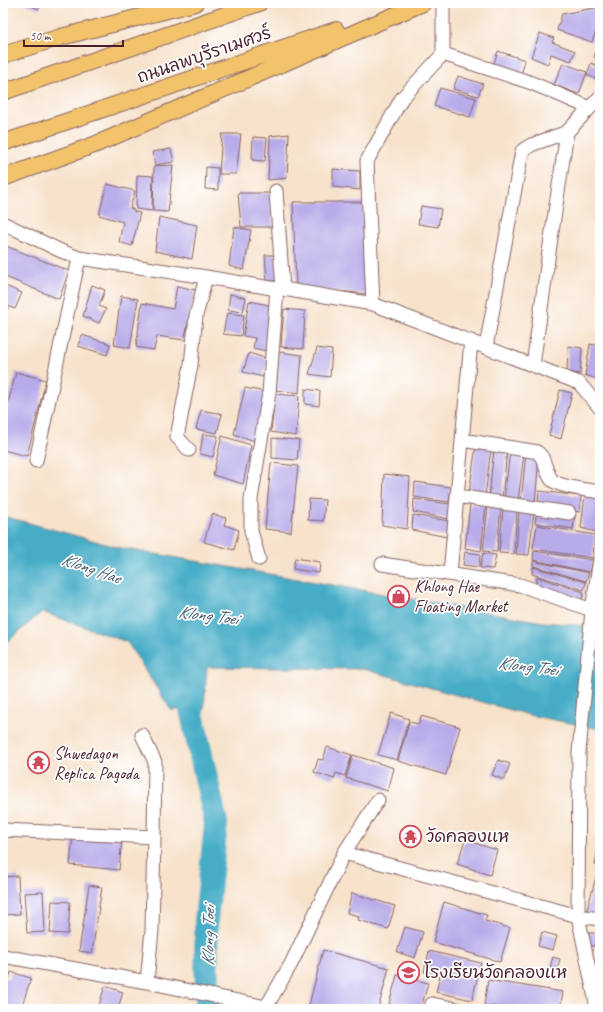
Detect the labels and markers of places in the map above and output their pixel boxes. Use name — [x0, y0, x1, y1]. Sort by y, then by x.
place label: Khlong Hae Floating Market — [414, 576, 510, 617]
shop icon: Khlong Hae Floating Market — [386, 583, 412, 609]
place label: Shwedagon Replica Pagoda — [54, 743, 141, 784]
temple icon: Shwedagon Replica Pagoda — [25, 750, 51, 776]
temple icon: วัดคลองแห — [398, 823, 424, 849]
place label: วัดคลองแห — [426, 826, 509, 847]
school or university icon: โรงเรียนวัดคลองแห — [396, 959, 422, 985]
place label: โรงเรียนวัดคลองแห — [424, 961, 568, 983]

